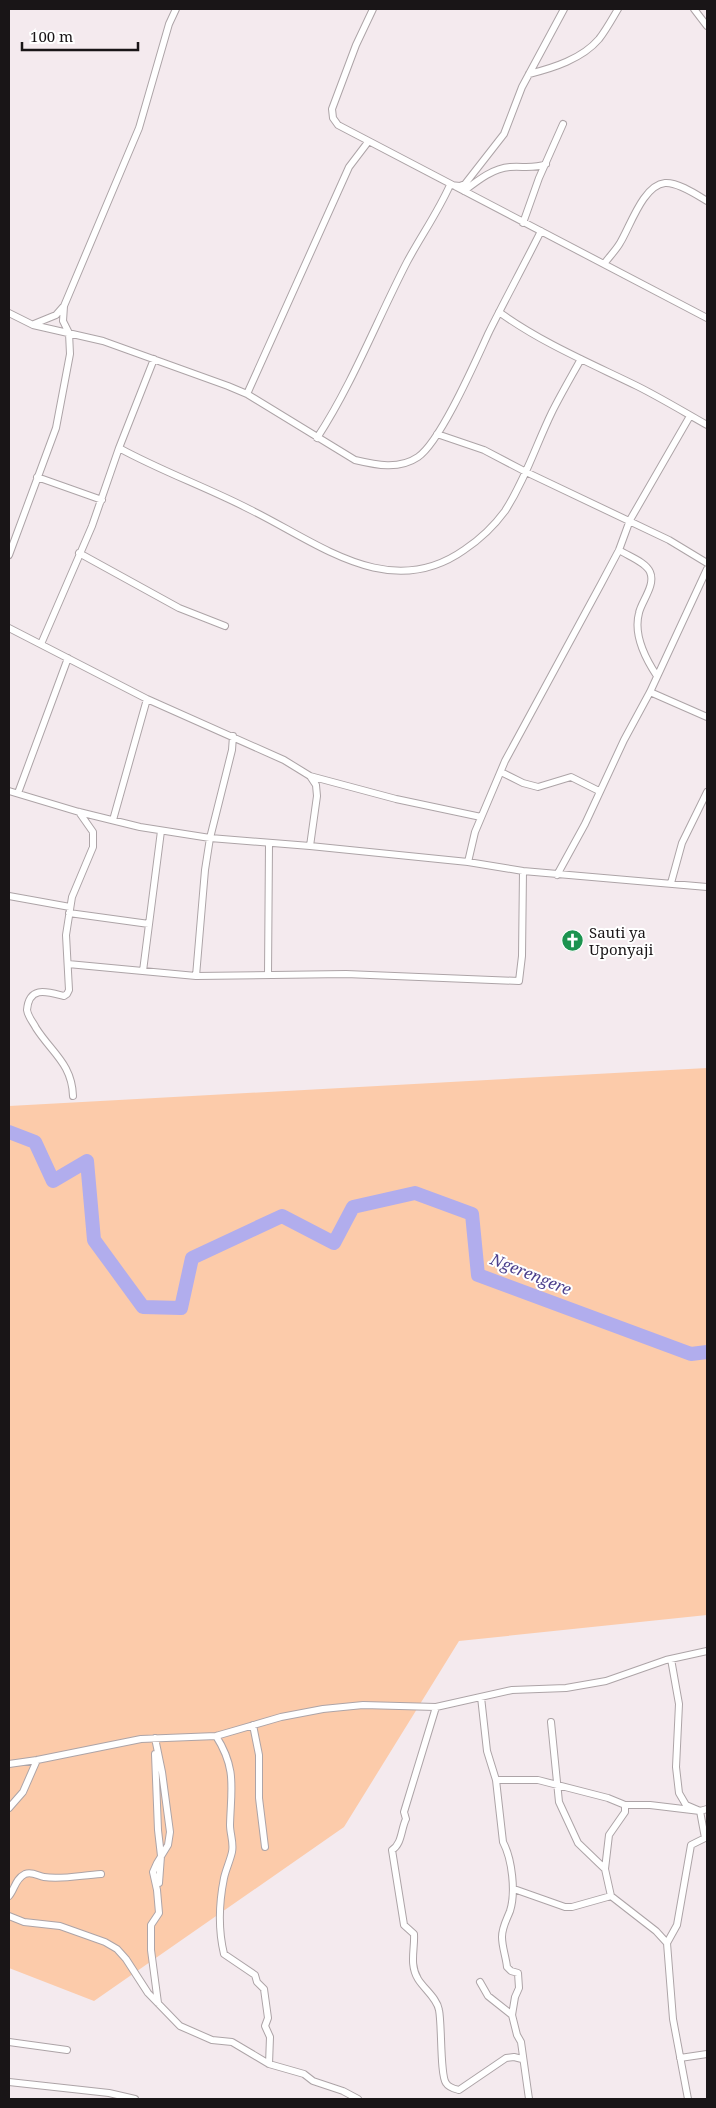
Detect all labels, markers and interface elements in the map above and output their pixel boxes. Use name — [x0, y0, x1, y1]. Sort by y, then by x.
scale bar — [22, 20, 139, 52]
text: 100 m — [30, 26, 73, 46]
place label: Sauti ya Uponyaji — [589, 922, 653, 959]
church icon: Sauti ya Uponyaji — [561, 929, 585, 953]
water label: Ngerengere — [486, 1247, 575, 1300]

